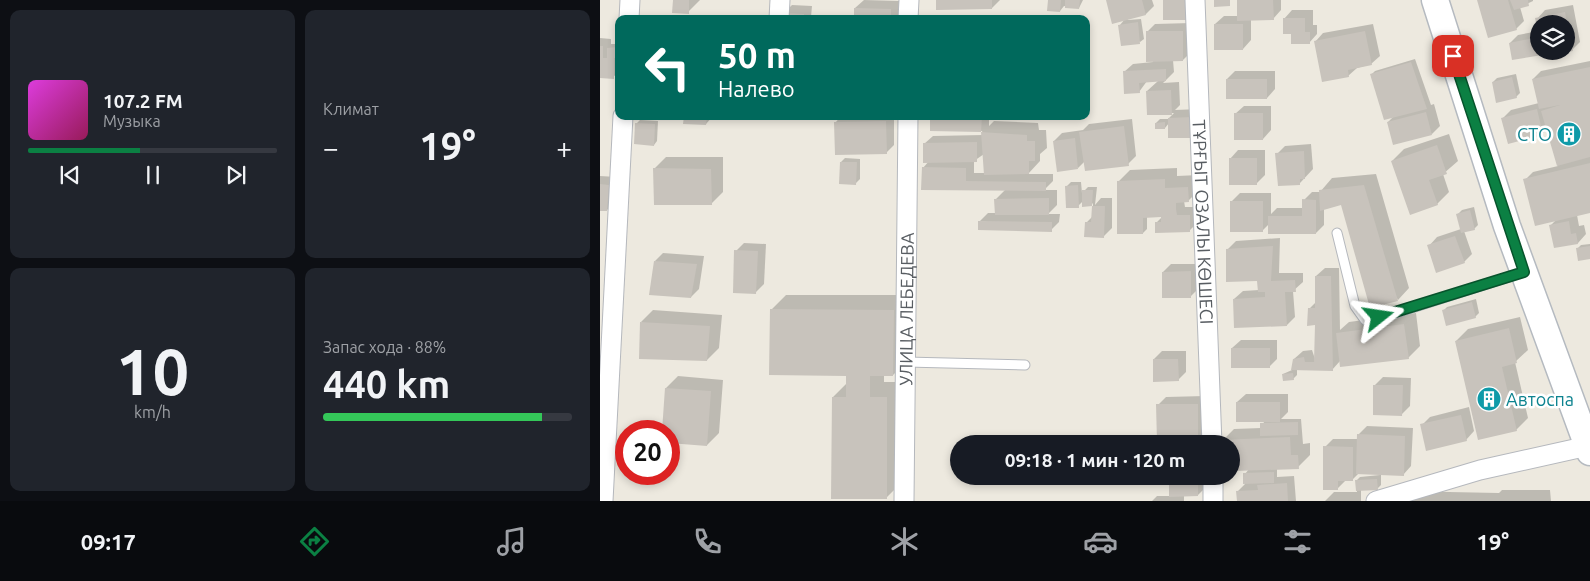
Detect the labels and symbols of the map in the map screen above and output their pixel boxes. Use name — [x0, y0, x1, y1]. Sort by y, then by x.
pin — [1432, 35, 1474, 77]
street label: ТҰРҒЫТ ОЗАЛЫ КӨШЕСІ — [1190, 119, 1217, 325]
building icon: СТО — [1556, 121, 1582, 147]
place label: СТО — [1517, 124, 1552, 144]
street label: УЛИЦА ЛЕБЕДЕВА — [895, 232, 917, 386]
position arrow — [1352, 290, 1404, 342]
building icon: Автоспа — [1476, 386, 1502, 412]
place label: Автоспа — [1506, 389, 1574, 409]
speed limit sign: 20 — [615, 420, 680, 485]

